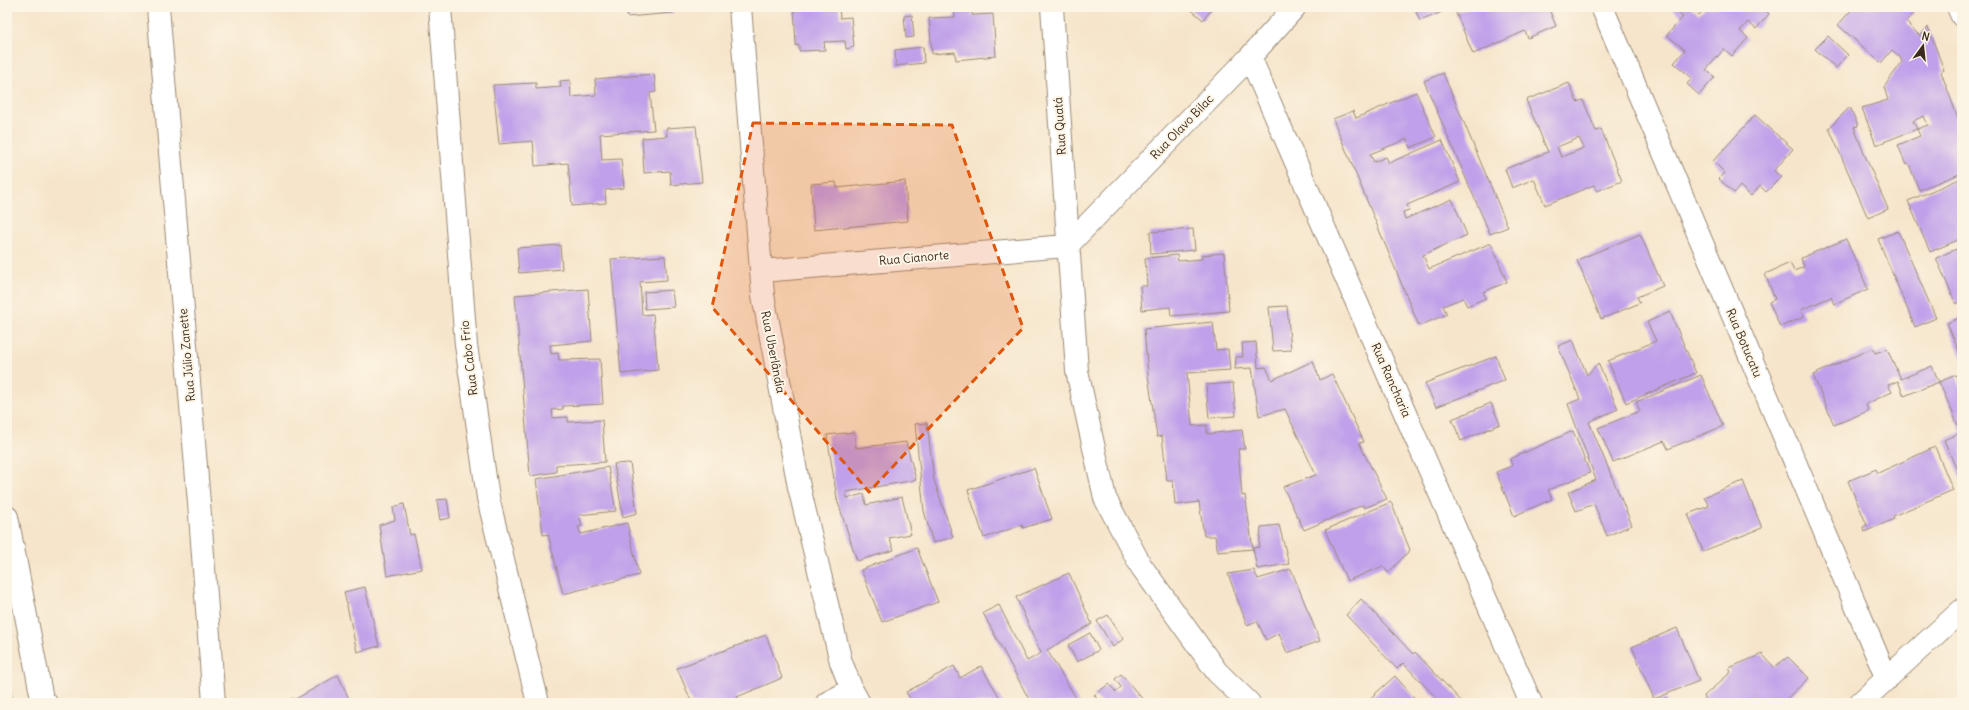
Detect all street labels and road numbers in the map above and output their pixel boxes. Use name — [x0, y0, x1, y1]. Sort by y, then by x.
street label: Rua Olavo Bilac — [1147, 91, 1216, 162]
street label: Rua Quatá — [1050, 96, 1069, 155]
street label: Rua Cianorte — [878, 247, 950, 268]
street label: Rua Botucatu — [1723, 306, 1766, 380]
street label: Rua Júlio Zanette — [175, 308, 198, 402]
street label: Rua Uberlândia — [758, 310, 789, 394]
street label: Rua Cabo Frio — [456, 319, 481, 397]
street label: Rua Rancharia — [1368, 340, 1415, 419]

